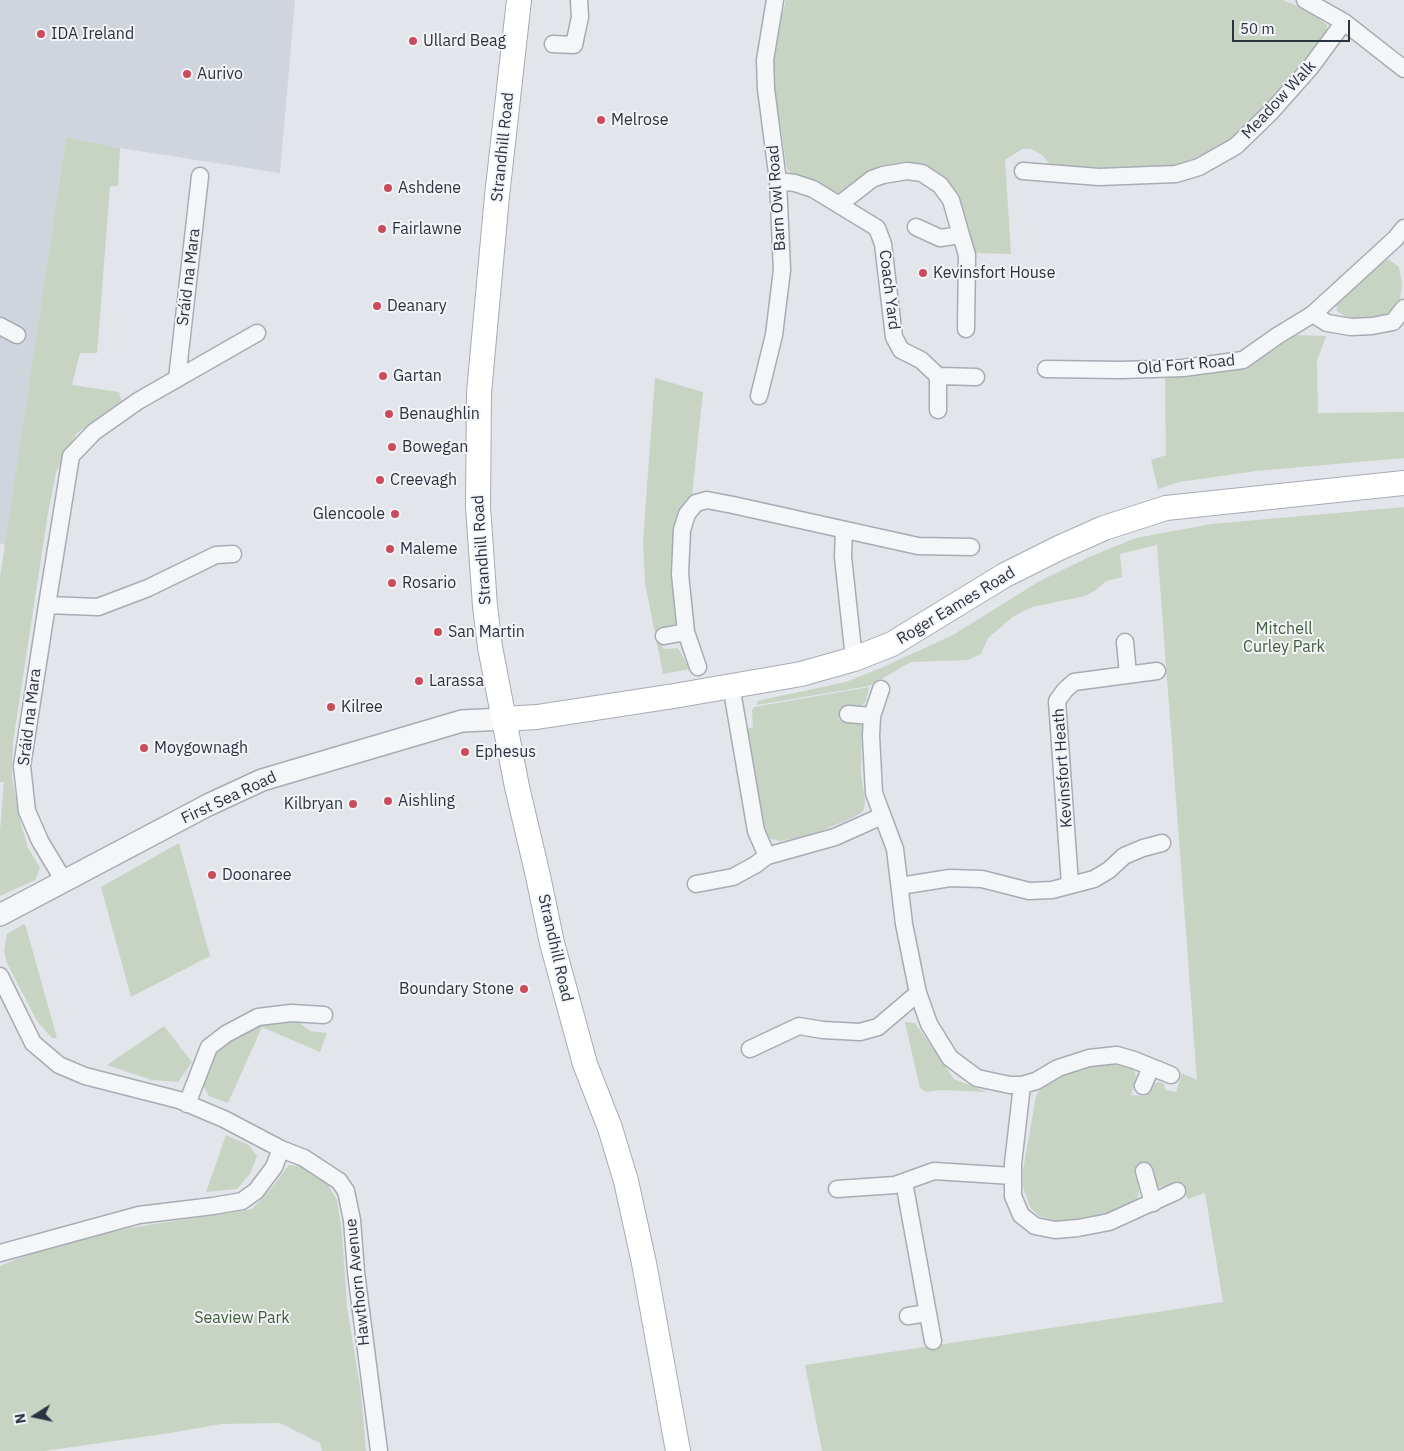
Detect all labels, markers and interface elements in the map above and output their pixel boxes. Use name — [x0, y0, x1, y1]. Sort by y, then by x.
scale bar — [1234, 10, 1352, 42]
text: 50 m — [1240, 19, 1275, 38]
place label: IDA Ireland — [51, 24, 134, 44]
marker: IDA Ireland — [35, 28, 47, 40]
place label: Ullard Beag — [423, 31, 506, 51]
marker: Ullard Beag — [407, 35, 419, 47]
street label: Meadow Walk — [1238, 57, 1320, 143]
place label: Aurivo — [197, 64, 243, 84]
marker: Aurivo — [181, 68, 193, 80]
street label: Strandhill Road — [488, 91, 518, 203]
place label: Melrose — [611, 110, 668, 130]
marker: Melrose — [595, 114, 607, 126]
street label: Barn Owl Road — [764, 144, 790, 252]
place label: Ashdene — [398, 178, 461, 198]
marker: Ashdene — [382, 182, 394, 194]
place label: Fairlawne — [392, 219, 462, 239]
marker: Fairlawne — [376, 223, 388, 235]
street label: Sráid na Mara — [173, 227, 205, 327]
street label: Coach Yard — [875, 249, 903, 331]
place label: Kevinsfort House — [933, 263, 1055, 283]
marker: Kevinsfort House — [917, 267, 929, 279]
place label: Deanary — [387, 296, 447, 316]
marker: Deanary — [371, 300, 383, 312]
street label: Old Fort Road — [1136, 351, 1236, 379]
place label: Gartan — [393, 366, 442, 386]
marker: Gartan — [377, 370, 389, 382]
place label: Benaughlin — [399, 404, 480, 424]
marker: Benaughlin — [383, 408, 395, 420]
place label: Bowegan — [402, 437, 468, 457]
marker: Bowegan — [386, 441, 398, 453]
place label: Creevagh — [390, 470, 457, 490]
marker: Creevagh — [374, 474, 386, 486]
street label: Strandhill Road — [469, 495, 495, 605]
place label: Glencoole — [313, 504, 385, 524]
marker: Glencoole — [389, 508, 401, 520]
place label: Maleme — [400, 539, 457, 559]
marker: Maleme — [384, 543, 396, 555]
street label: Roger Eames Road — [893, 563, 1019, 649]
place label: Rosario — [402, 573, 456, 593]
marker: Rosario — [386, 577, 398, 589]
park label: Mitchell Curley Park — [1243, 619, 1325, 657]
place label: San Martin — [448, 622, 525, 642]
marker: San Martin — [432, 626, 444, 638]
street label: Sráid na Mara — [14, 667, 46, 767]
place label: Larassa — [429, 671, 484, 691]
marker: Larassa — [413, 675, 425, 687]
place label: Kilree — [341, 697, 383, 717]
marker: Kilree — [325, 701, 337, 713]
street label: Kevinsfort Heath — [1049, 708, 1077, 828]
place label: Moygownagh — [154, 738, 248, 758]
marker: Moygownagh — [138, 742, 150, 754]
place label: Ephesus — [475, 742, 536, 762]
marker: Ephesus — [459, 746, 471, 758]
street label: First Sea Road — [178, 768, 280, 828]
place label: Aishling — [398, 791, 455, 811]
place label: Kilbryan — [284, 794, 343, 814]
marker: Aishling — [382, 795, 394, 807]
marker: Kilbryan — [347, 798, 359, 810]
place label: Doonaree — [222, 865, 292, 885]
marker: Doonaree — [206, 869, 218, 881]
street label: Strandhill Road — [533, 892, 577, 1004]
place label: Boundary Stone — [399, 979, 514, 999]
marker: Boundary Stone — [518, 983, 530, 995]
street label: Hawthorn Avenue — [342, 1217, 374, 1347]
park label: Seaview Park — [194, 1308, 290, 1328]
north arrow — [10, 1391, 60, 1441]
text: N — [10, 1412, 30, 1425]

